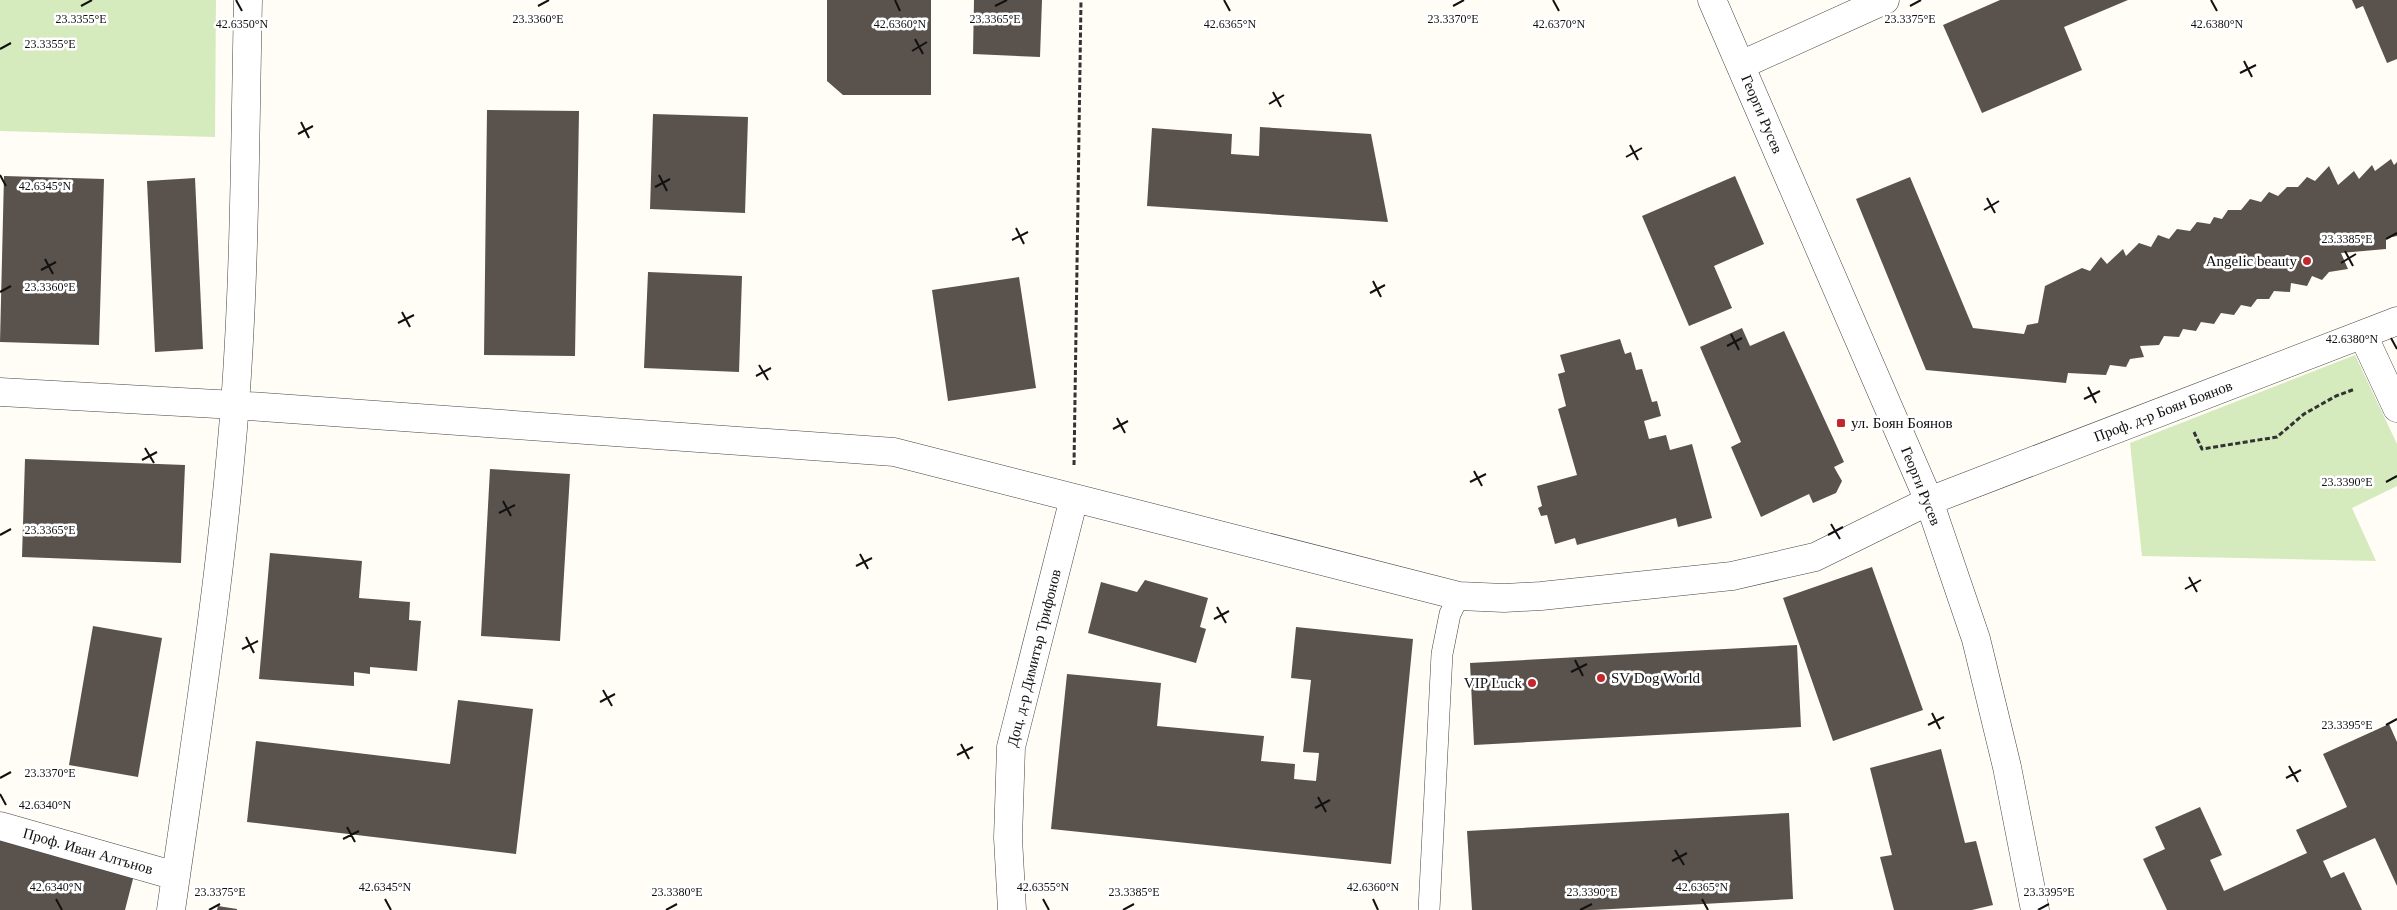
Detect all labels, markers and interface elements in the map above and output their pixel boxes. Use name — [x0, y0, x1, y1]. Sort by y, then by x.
text: 23.3355°E — [55, 12, 107, 26]
text: 23.3360°E — [512, 12, 564, 26]
text: 23.3365°E — [969, 12, 1021, 26]
text: 23.3370°E — [1427, 12, 1479, 26]
text: 23.3375°E — [1884, 12, 1936, 26]
text: 42.6350°N — [216, 17, 269, 31]
text: 42.6360°N — [874, 17, 927, 31]
text: 42.6365°N — [1204, 17, 1257, 31]
text: 42.6370°N — [1533, 17, 1586, 31]
text: 42.6380°N — [2191, 17, 2244, 31]
text: 23.3355°E — [24, 37, 76, 51]
street label: Георги Русев — [1738, 72, 1786, 156]
text: 42.6345°N — [19, 179, 72, 193]
text: 23.3385°E — [2321, 232, 2373, 246]
place label: Angelic beauty — [2206, 253, 2297, 269]
marker: Angelic beauty — [2301, 255, 2313, 267]
text: 23.3360°E — [24, 280, 76, 294]
text: 42.6380°N — [2326, 332, 2379, 346]
street label: Проф. д-р Боян Боянов — [2092, 377, 2234, 445]
place label: ул. Боян Боянов — [1851, 415, 1953, 431]
marker: ул. Боян Боянов — [1835, 417, 1847, 429]
street label: Георги Русев — [1898, 444, 1944, 528]
text: 23.3390°E — [2321, 475, 2373, 489]
text: 23.3365°E — [24, 523, 76, 537]
street label: Доц. д-р Димитър Трифонов — [1004, 568, 1064, 748]
place label: SV Dog World — [1611, 670, 1701, 686]
marker: SV Dog World — [1595, 672, 1607, 684]
place label: VIP Luck — [1464, 675, 1522, 691]
marker: VIP Luck — [1526, 677, 1538, 689]
text: 23.3395°E — [2321, 718, 2373, 732]
text: 23.3370°E — [24, 766, 76, 780]
text: 42.6340°N — [19, 798, 72, 812]
street label: Проф. Иван Алтънов — [21, 825, 155, 877]
text: 42.6340°N — [30, 880, 83, 894]
text: 42.6345°N — [359, 880, 412, 894]
text: 42.6355°N — [1017, 880, 1070, 894]
text: 42.6360°N — [1347, 880, 1400, 894]
text: 42.6365°N — [1676, 880, 1729, 894]
text: 23.3375°E — [194, 885, 246, 899]
text: 23.3380°E — [651, 885, 703, 899]
text: 23.3385°E — [1108, 885, 1160, 899]
text: 23.3390°E — [1566, 885, 1618, 899]
text: 23.3395°E — [2023, 885, 2075, 899]

